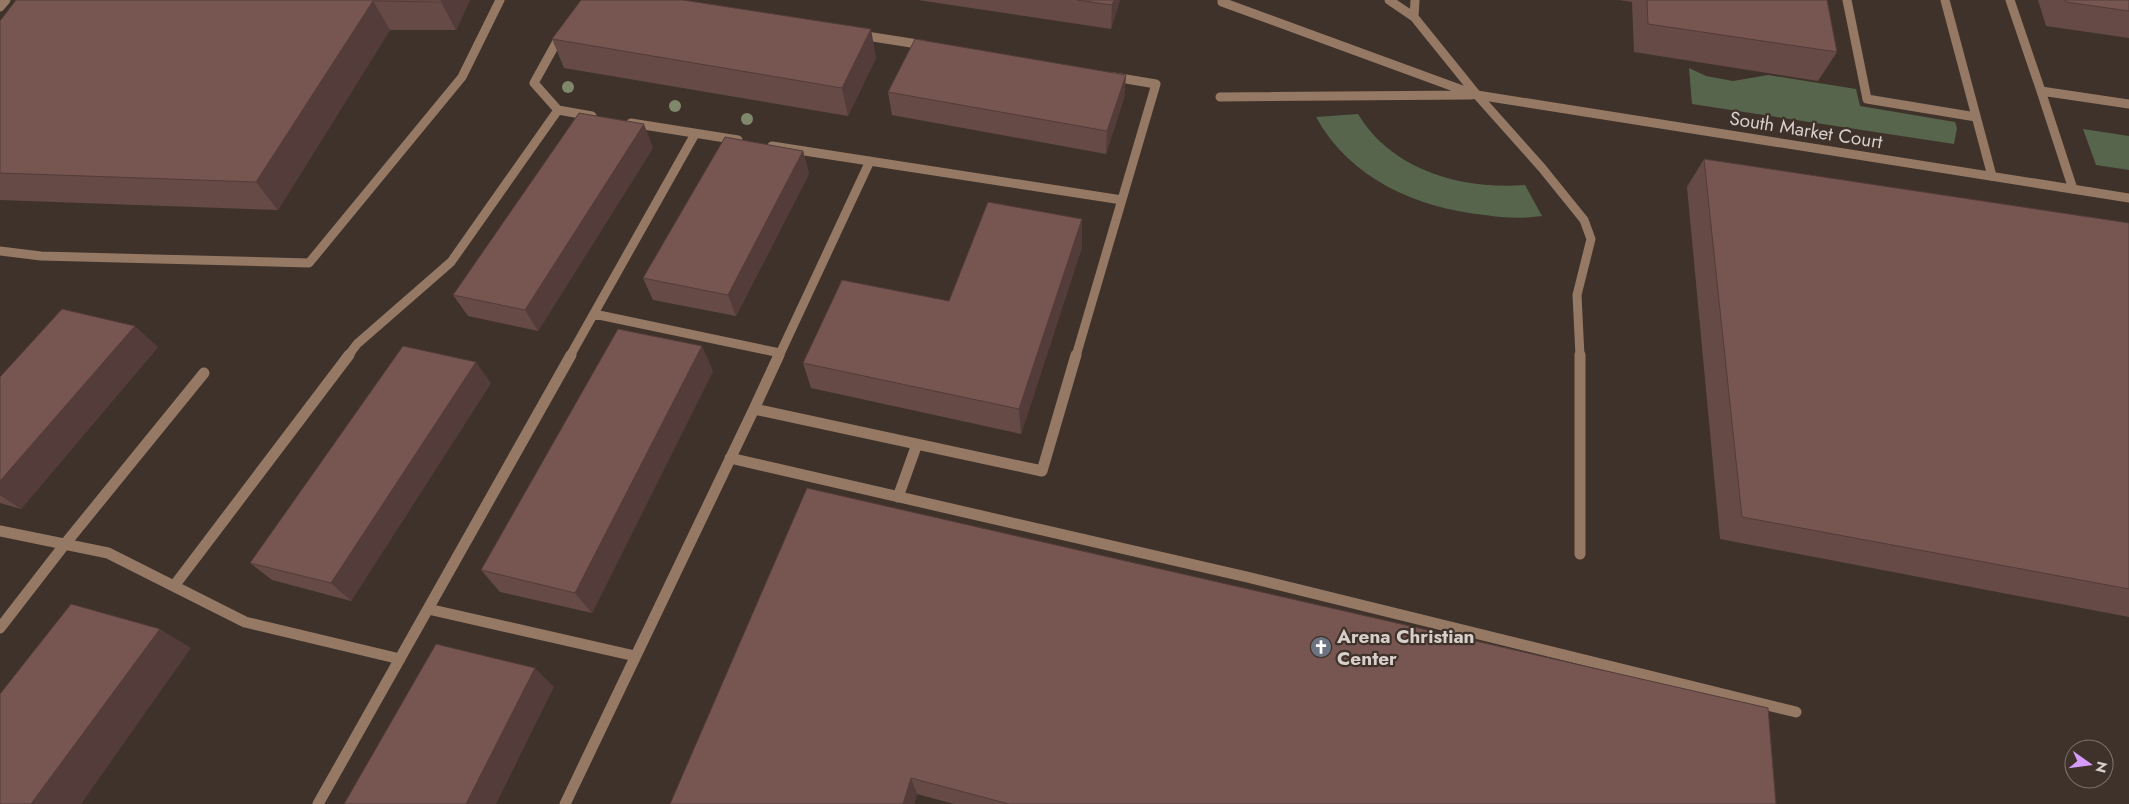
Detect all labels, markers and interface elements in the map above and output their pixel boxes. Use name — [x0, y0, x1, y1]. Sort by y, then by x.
street label: South Market Court — [1728, 105, 1885, 155]
place label: Arena Christian Center — [1336, 623, 1475, 672]
church icon: Arena Christian Center — [1309, 635, 1333, 659]
north arrow — [2064, 739, 2114, 789]
text: N — [2091, 759, 2113, 775]

